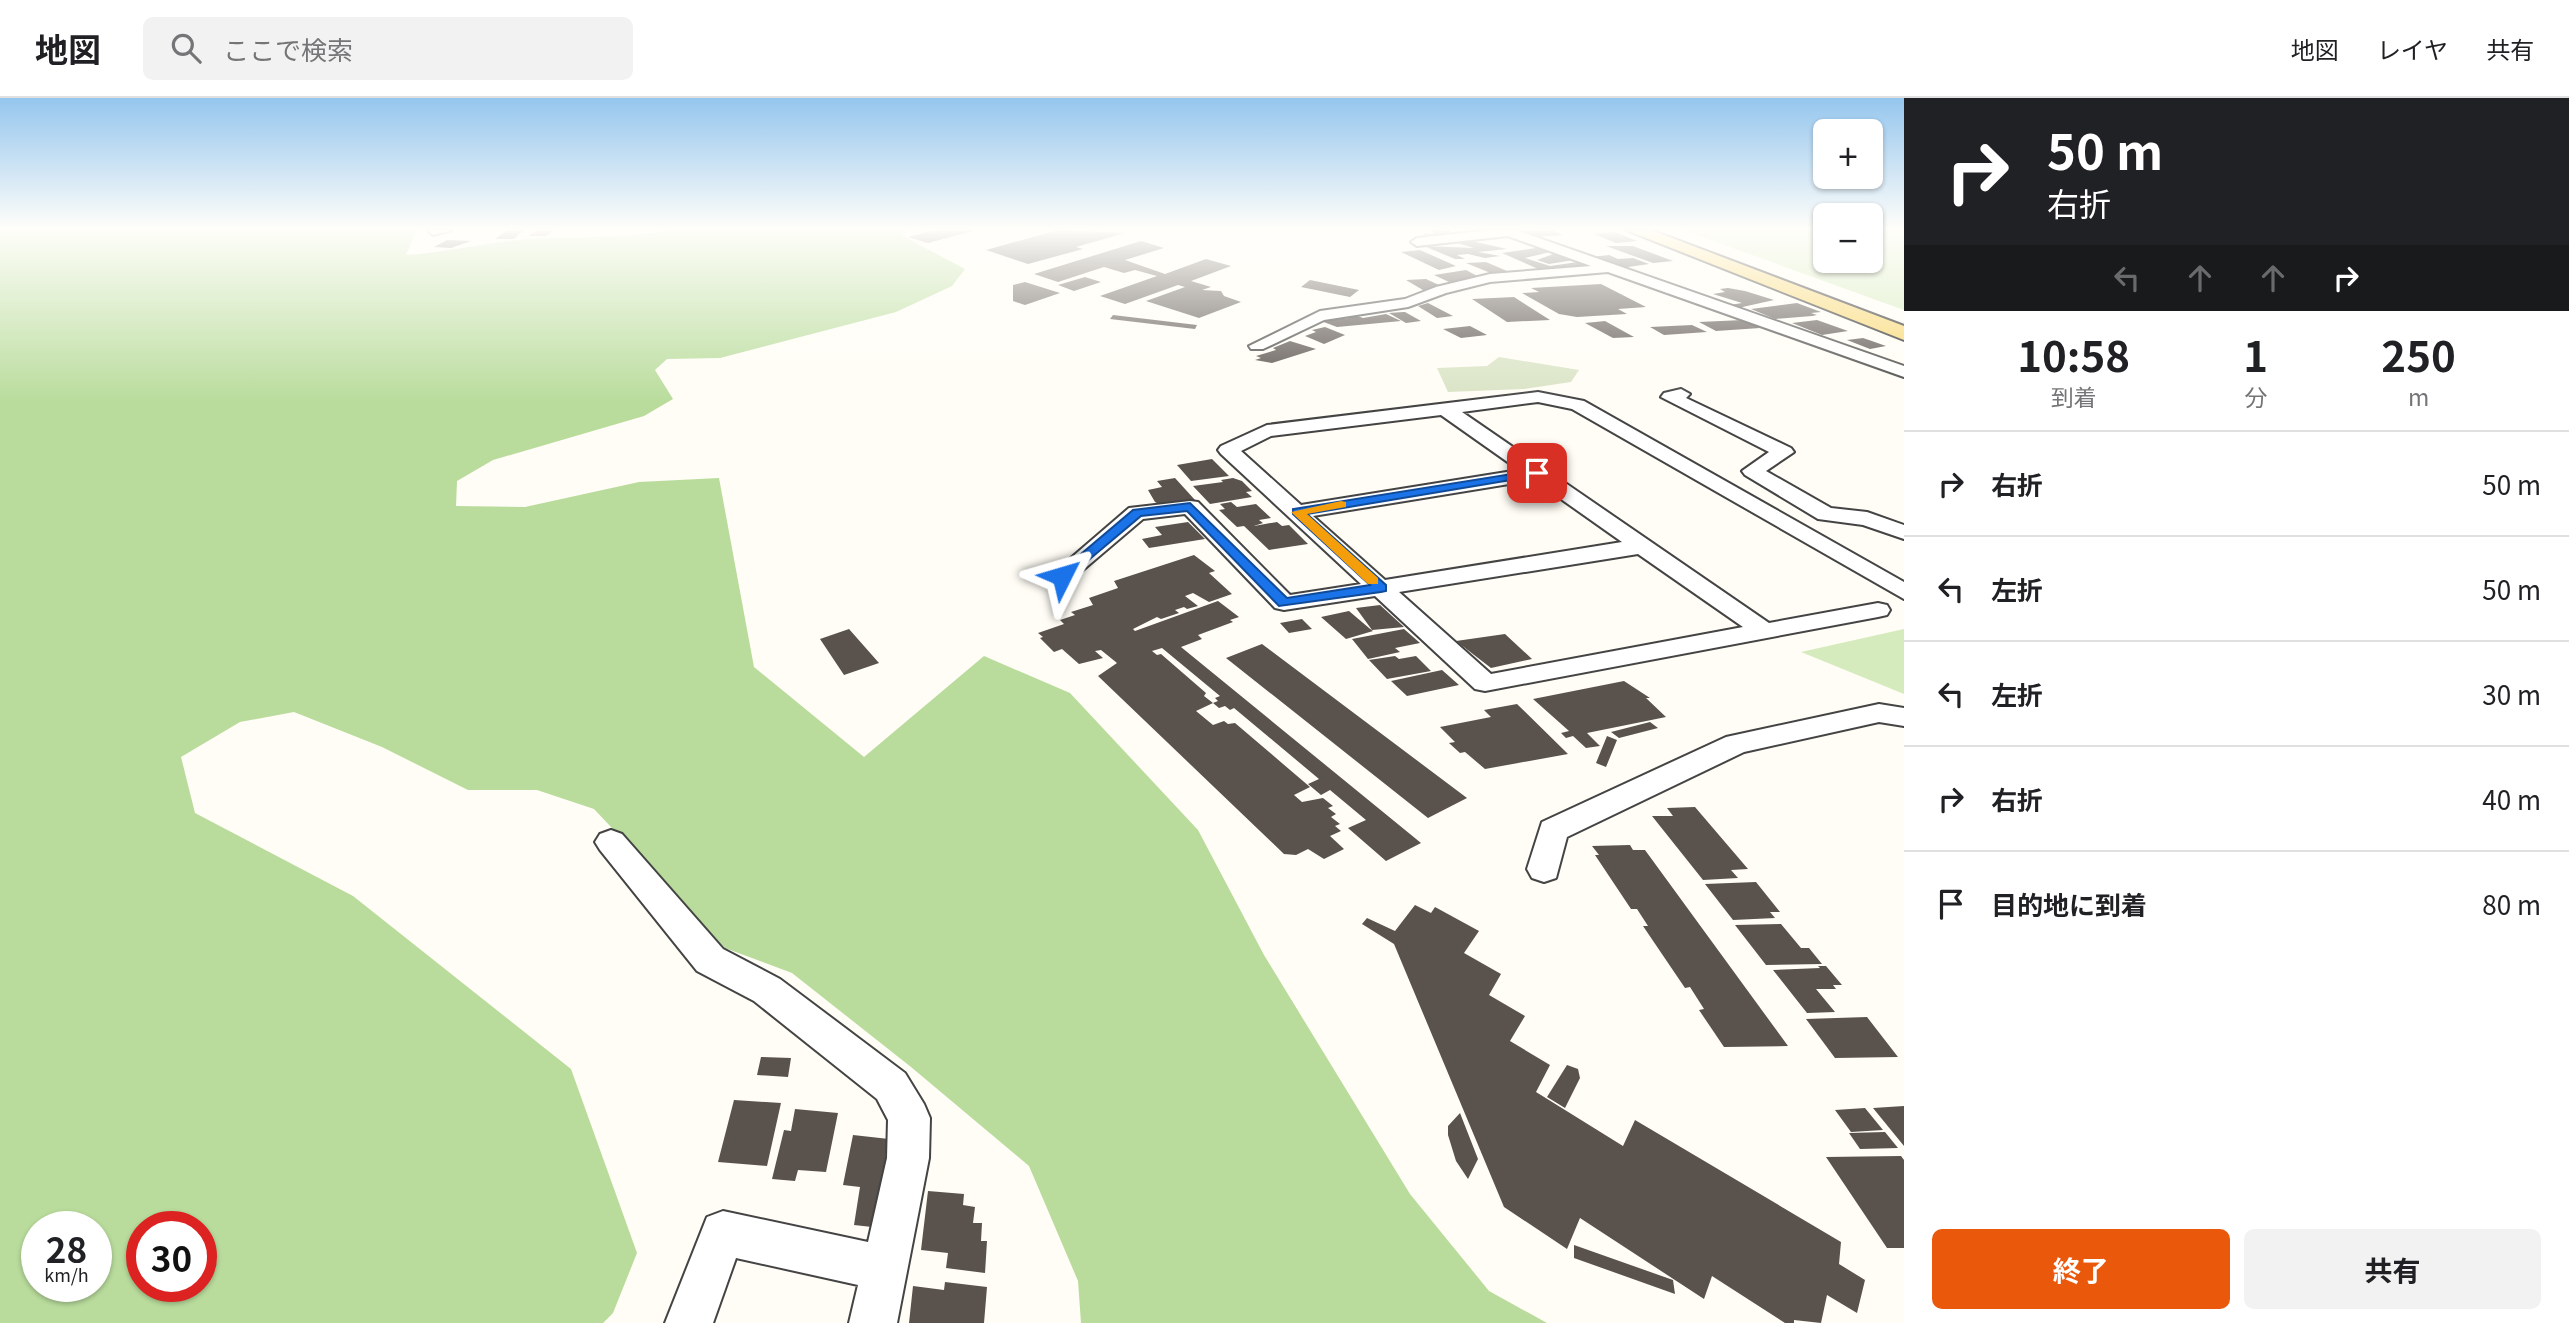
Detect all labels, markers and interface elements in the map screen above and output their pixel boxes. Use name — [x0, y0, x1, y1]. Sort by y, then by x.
search box — [143, 17, 633, 80]
text: 地図 — [35, 24, 101, 72]
icon: search — [167, 29, 205, 67]
text: ここで検索 — [223, 30, 353, 67]
text: 地図 — [2291, 31, 2339, 66]
text: レイヤ — [2377, 31, 2448, 66]
text: 共有 — [2486, 31, 2534, 66]
text: 50 m — [2047, 113, 2163, 184]
map controls — [1813, 119, 1883, 273]
button: + — [1813, 119, 1883, 189]
icon: right — [1932, 126, 2023, 217]
text: 右折 — [2047, 179, 2111, 225]
button: − — [1813, 203, 1883, 273]
icon: left — [2108, 259, 2146, 297]
icon: ahead — [2181, 259, 2219, 297]
icon: ahead — [2254, 259, 2292, 297]
icon: right — [2327, 259, 2365, 297]
text: 10:58 — [2017, 323, 2130, 384]
text: 1 — [2243, 323, 2268, 384]
text: 250 — [2381, 323, 2456, 384]
text: 到着 — [2051, 379, 2097, 413]
text: 分 — [2244, 379, 2267, 413]
text: m — [2408, 379, 2429, 413]
pin — [1507, 443, 1567, 503]
icon: arrive — [1518, 454, 1556, 492]
icon: right — [1932, 465, 1970, 503]
text: 右折 — [1991, 465, 2043, 502]
text: 50 m — [2482, 465, 2541, 502]
position arrow — [1025, 539, 1099, 613]
icon: left — [1932, 570, 1970, 608]
text: 左折 — [1991, 570, 2043, 607]
text: 50 m — [2482, 570, 2541, 607]
icon: left — [1932, 675, 1970, 713]
text: 左折 — [1991, 675, 2043, 712]
text: 30 m — [2482, 675, 2541, 712]
icon: right — [1932, 780, 1970, 818]
text: 右折 — [1991, 780, 2043, 817]
text: 40 m — [2482, 780, 2541, 817]
icon: arrive — [1932, 885, 1970, 923]
text: 目的地に到着 — [1991, 885, 2147, 922]
text: 80 m — [2482, 885, 2541, 922]
speed limit sign: 30 — [126, 1211, 217, 1302]
text: 28 — [46, 1222, 87, 1273]
button: 終了 — [1932, 1229, 2230, 1309]
button: 共有 — [2244, 1229, 2541, 1309]
text: km/h — [44, 1261, 89, 1287]

